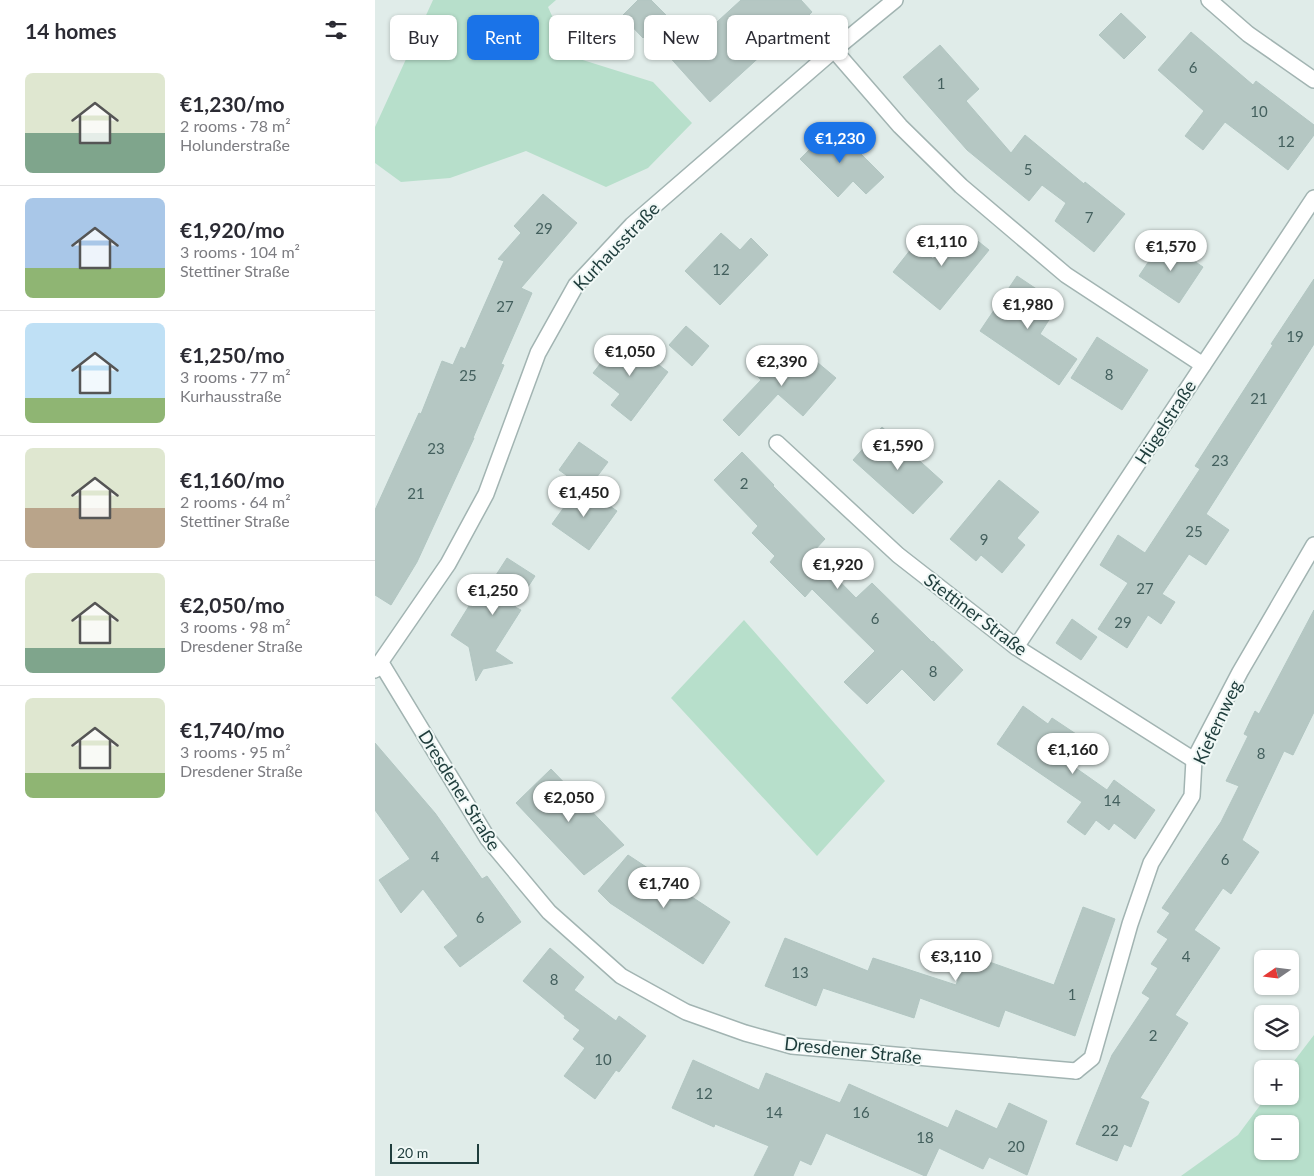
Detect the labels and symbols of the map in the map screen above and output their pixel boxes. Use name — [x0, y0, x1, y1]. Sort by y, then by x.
house number: 6 — [1189, 58, 1198, 76]
house number: 1 — [937, 74, 945, 92]
house number: 10 — [1250, 102, 1268, 120]
pin: €1,230 — [799, 121, 881, 164]
house number: 12 — [1277, 132, 1295, 150]
house number: 5 — [1024, 160, 1032, 178]
street label: Kurhausstraße — [568, 197, 664, 295]
house number: 7 — [1085, 208, 1094, 226]
house number: 29 — [535, 219, 553, 237]
pin: €1,110 — [901, 224, 983, 267]
pin: €1,570 — [1130, 230, 1212, 272]
house number: 12 — [712, 260, 730, 278]
pin: €1,980 — [987, 288, 1069, 330]
house number: 27 — [496, 297, 514, 315]
house number: 19 — [1286, 327, 1304, 345]
pin: €1,050 — [589, 334, 671, 377]
pin: €2,390 — [741, 344, 823, 387]
house number: 8 — [1105, 365, 1113, 383]
house number: 25 — [459, 366, 477, 384]
street label: Hügelstraße — [1130, 376, 1200, 468]
house number: 21 — [1250, 389, 1268, 407]
pin: €1,590 — [857, 428, 939, 471]
house number: 23 — [427, 439, 445, 457]
house number: 23 — [1211, 451, 1229, 469]
house number: 2 — [740, 474, 748, 492]
pin: €1,450 — [543, 476, 625, 518]
house number: 21 — [407, 484, 425, 502]
house number: 25 — [1185, 522, 1203, 540]
house number: 9 — [980, 530, 988, 548]
pin: €1,920 — [797, 548, 879, 590]
street label: Stettiner Straße — [920, 568, 1032, 660]
pin: €1,250 — [452, 574, 534, 616]
house number: 27 — [1136, 579, 1154, 597]
house number: 6 — [871, 609, 880, 627]
house number: 29 — [1114, 613, 1132, 631]
house number: 8 — [929, 662, 937, 680]
street label: Kiefernweg — [1188, 676, 1246, 768]
street label: Dresdener Straße — [414, 726, 506, 854]
pin: €1,160 — [1032, 732, 1114, 775]
house number: 8 — [1257, 744, 1265, 762]
pin: €2,050 — [528, 780, 610, 823]
house number: 14 — [1103, 791, 1121, 809]
house number: 4 — [431, 847, 440, 865]
house number: 6 — [1221, 850, 1230, 868]
pin: €1,740 — [623, 866, 705, 909]
house number: 6 — [476, 908, 485, 926]
pin: €3,110 — [915, 940, 997, 982]
house number: 4 — [1182, 947, 1191, 965]
north arrow — [1254, 950, 1299, 995]
house number: 13 — [791, 963, 809, 981]
house number: 8 — [550, 970, 558, 988]
house number: 1 — [1068, 985, 1076, 1003]
house number: 2 — [1149, 1026, 1157, 1044]
street label: Dresdener Straße — [783, 1032, 923, 1068]
house number: 10 — [594, 1050, 612, 1068]
house number: 12 — [695, 1084, 713, 1102]
house number: 14 — [765, 1103, 783, 1121]
house number: 16 — [852, 1103, 870, 1121]
house number: 22 — [1101, 1121, 1119, 1139]
house number: 18 — [916, 1128, 934, 1146]
house number: 20 — [1007, 1137, 1025, 1155]
scale bar — [390, 1141, 479, 1164]

